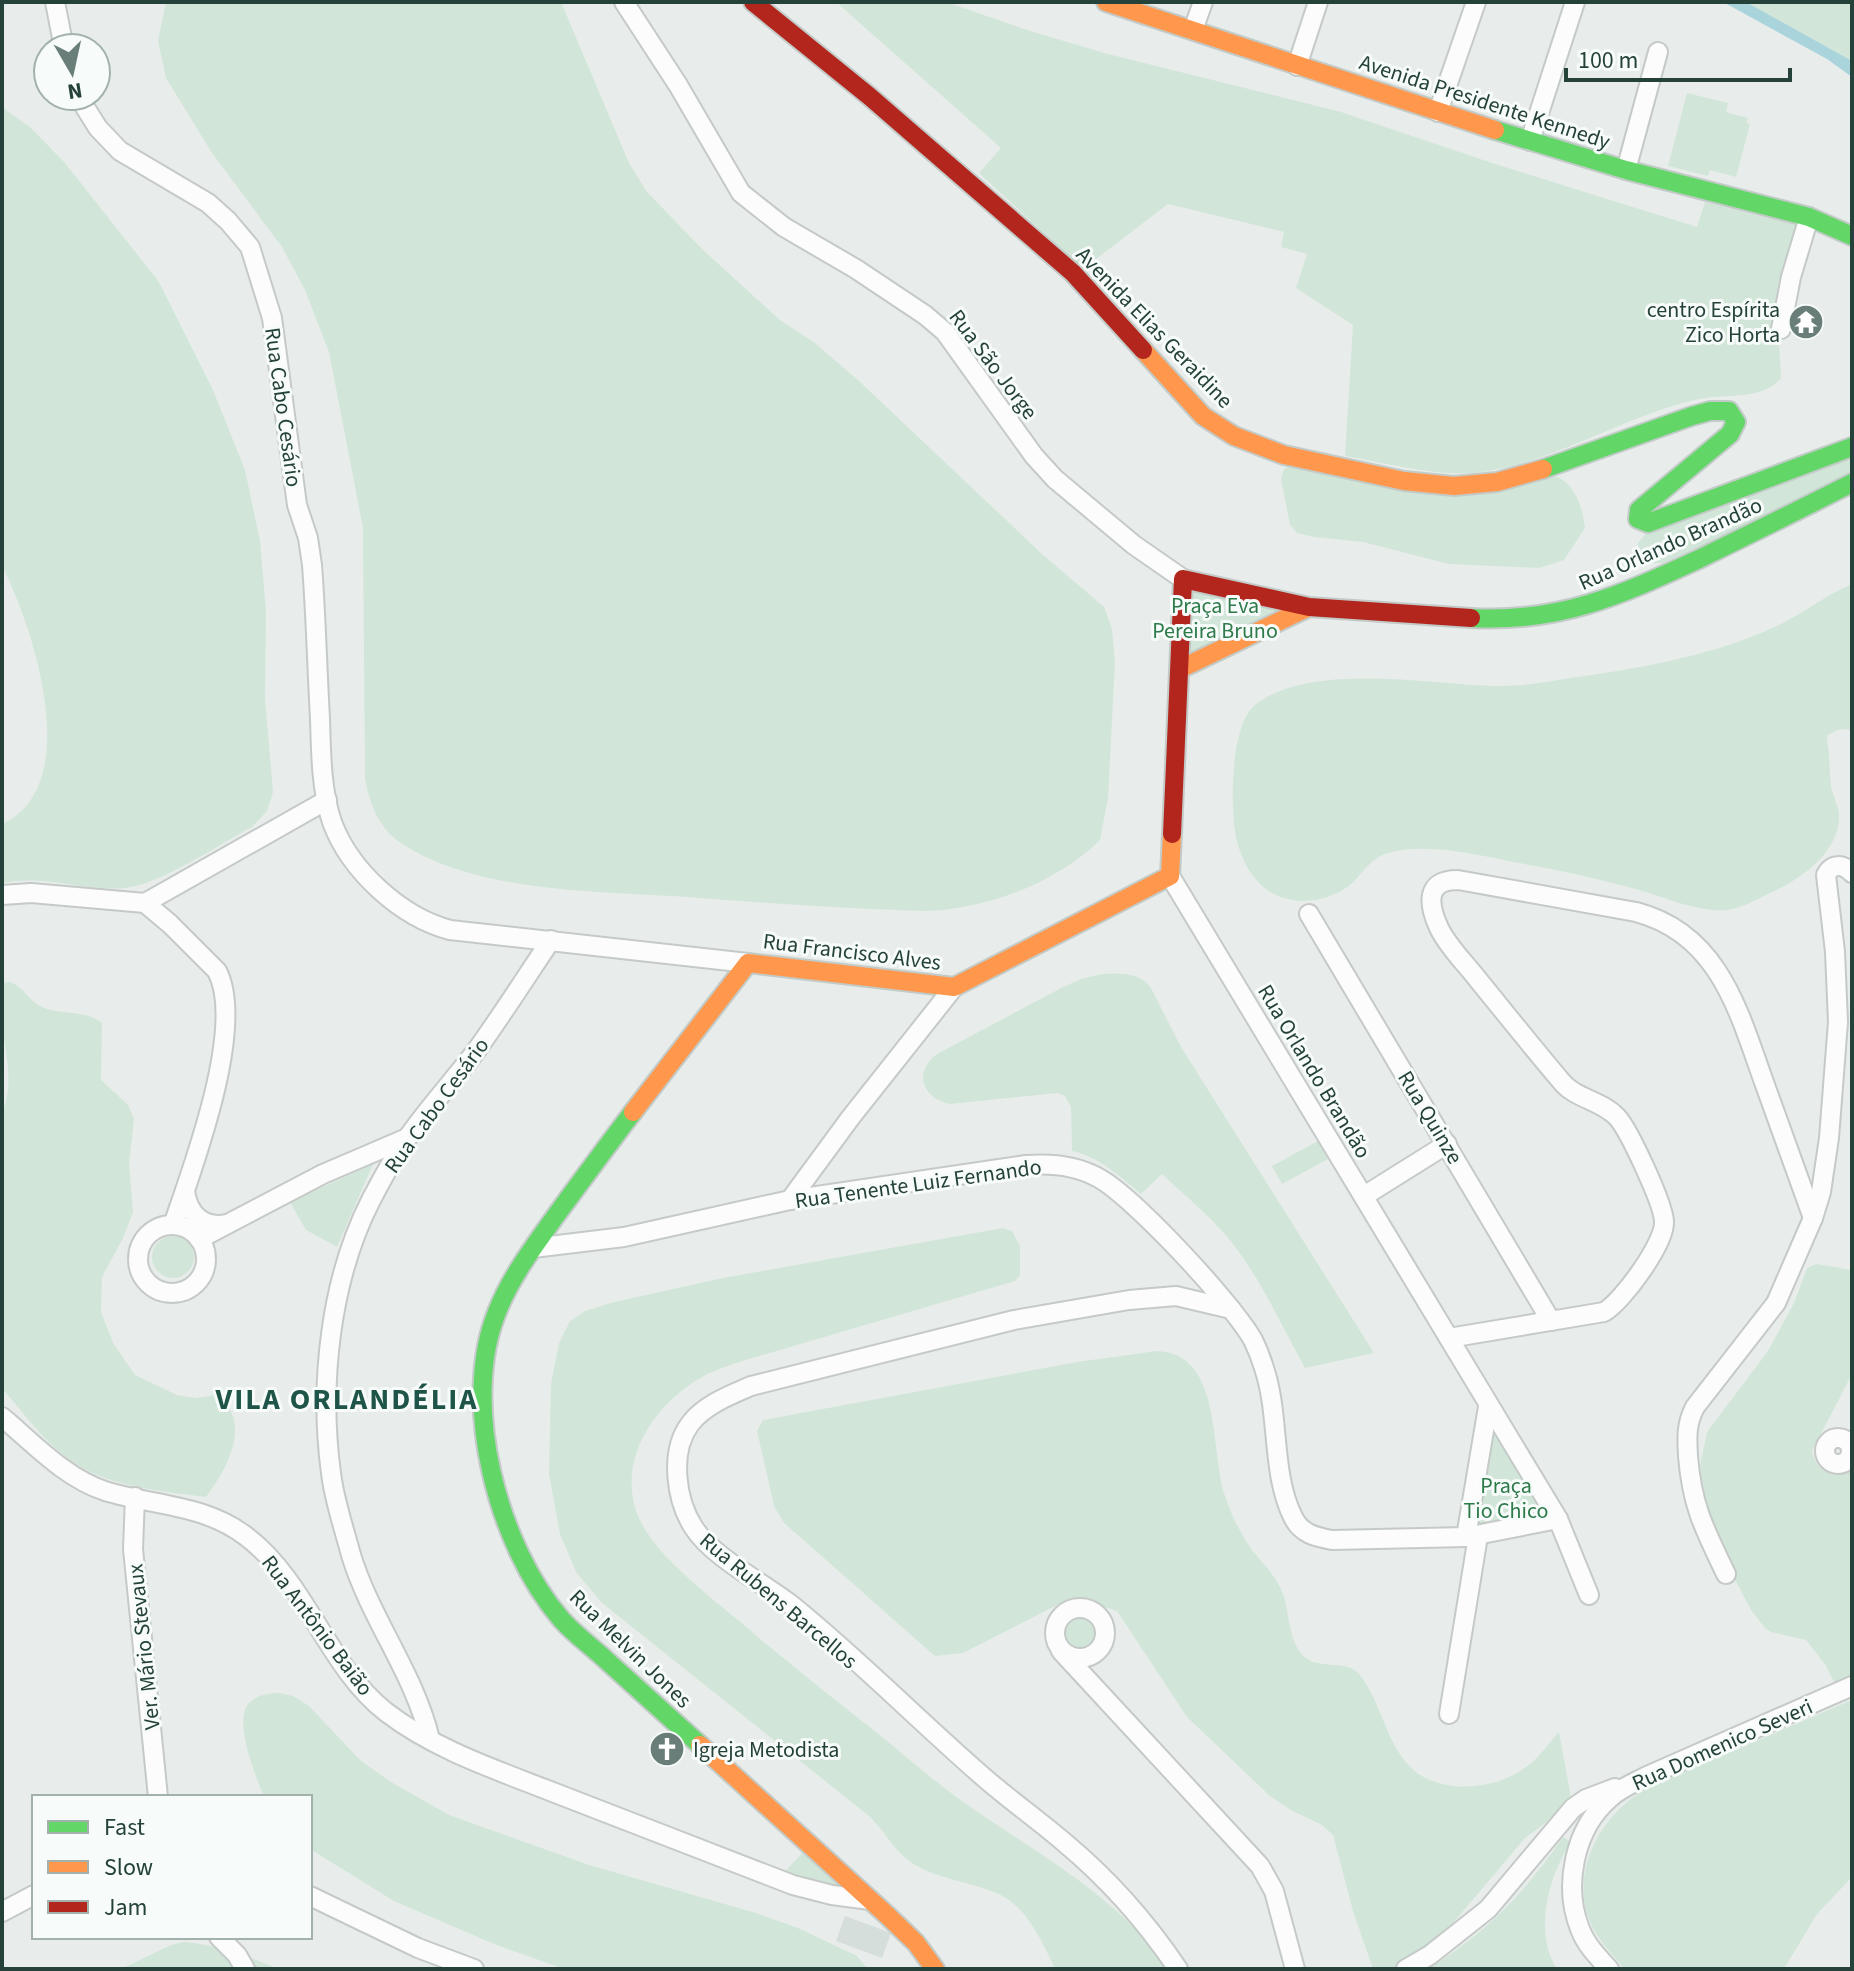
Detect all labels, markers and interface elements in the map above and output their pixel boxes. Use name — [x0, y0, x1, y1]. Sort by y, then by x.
north arrow — [32, 32, 112, 112]
scale bar — [1566, 32, 1790, 82]
text: 100 m — [1578, 43, 1638, 78]
street label: Avenida Presidente Kennedy — [1355, 46, 1615, 158]
text: N — [65, 74, 85, 108]
street label: Avenida Elias Geraidine — [1068, 240, 1240, 416]
place label: centro Espírita Zico Horta — [1647, 294, 1780, 351]
street label: Rua São Jorge — [941, 303, 1045, 426]
temple icon: centro Espírita Zico Horta — [1787, 303, 1825, 341]
street label: Rua Cabo Cesário — [256, 325, 310, 489]
street label: Rua Orlando Brandão — [1574, 489, 1767, 599]
park label: Praça Eva Pereira Bruno — [1152, 590, 1278, 647]
street label: Rua Francisco Alves — [761, 925, 943, 979]
street label: Rua Orlando Brandão — [1249, 978, 1379, 1165]
street label: Rua Cabo Cesário — [377, 1031, 497, 1180]
street label: Rua Quinze — [1390, 1065, 1471, 1170]
street label: Rua Tenente Luiz Fernando — [793, 1151, 1043, 1217]
district label: VILA ORLANDÉLIA — [215, 1378, 478, 1421]
park label: Praça Tio Chico — [1464, 1470, 1548, 1527]
street label: Rua Rubens Barcellos — [692, 1525, 864, 1676]
street label: Rua Antônio Baião — [253, 1548, 381, 1703]
street label: Ver. Mário Stevaux — [119, 1562, 169, 1731]
street label: Rua Melvin Jones — [562, 1582, 699, 1716]
street label: Rua Domenico Severi — [1627, 1691, 1818, 1799]
church icon: Igreja Metodista — [648, 1730, 686, 1768]
place label: Igreja Metodista — [693, 1734, 839, 1766]
legend — [32, 1795, 312, 1939]
text: Fast — [104, 1810, 145, 1845]
text: Slow — [104, 1850, 153, 1885]
text: Jam — [104, 1890, 148, 1925]

